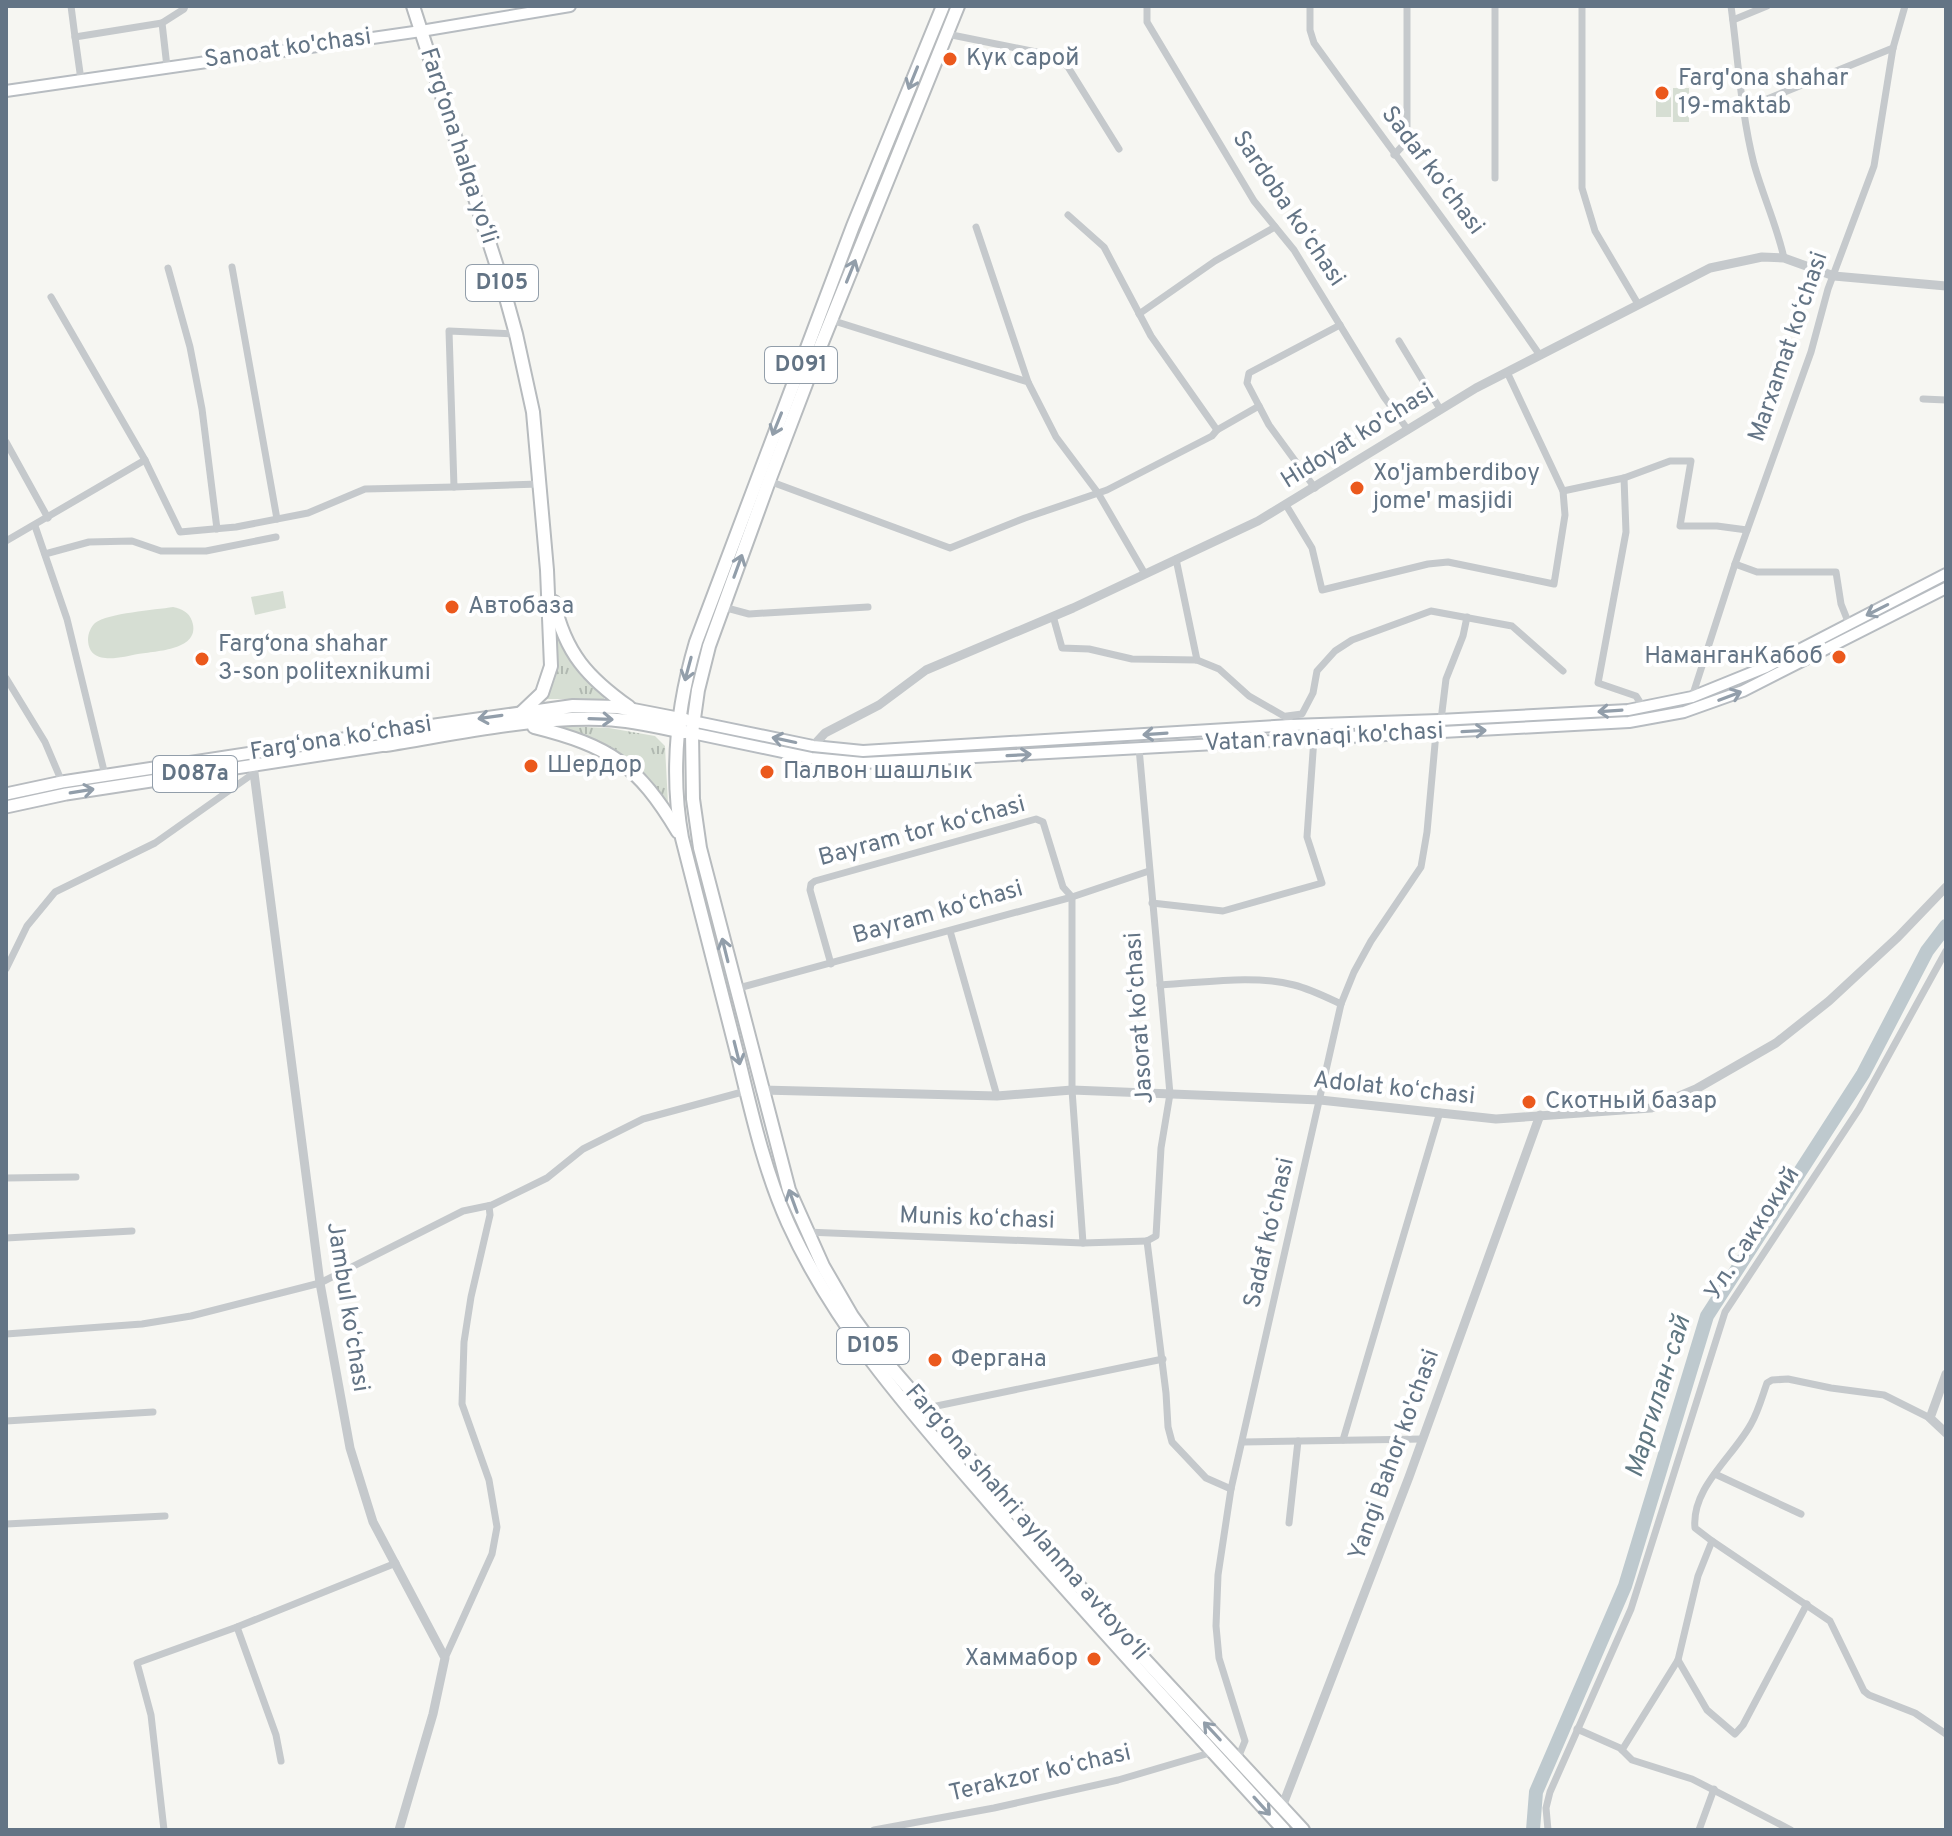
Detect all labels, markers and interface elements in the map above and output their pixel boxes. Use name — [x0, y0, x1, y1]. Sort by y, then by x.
street label: Sanoat ko'chasi — [203, 22, 373, 76]
street label: Farg‘ona halqa yo‘li — [412, 44, 504, 248]
place label: Кук сарой — [966, 44, 1079, 74]
marker: Кук сарой — [941, 50, 959, 68]
place label: Farg'ona shahar 19-maktab — [1678, 64, 1848, 122]
one-way arrow — [905, 65, 920, 90]
marker: Farg'ona shahar 19-maktab — [1653, 84, 1671, 102]
street label: Sadaf koʻchasi — [1374, 101, 1490, 241]
street label: Sardoba koʻchasi — [1225, 125, 1351, 293]
street label: Marxamat koʻchasi — [1742, 248, 1836, 446]
one-way arrow — [845, 259, 859, 284]
road number: D105 — [466, 265, 538, 301]
road number: D091 — [765, 347, 837, 383]
street label: Hidoyat ko'chasi — [1276, 378, 1440, 496]
one-way arrow — [769, 411, 783, 436]
place label: Xo'jamberdiboy jome' masjidi — [1371, 459, 1540, 517]
marker: Xo'jamberdiboy jome' masjidi — [1348, 479, 1366, 497]
one-way arrow — [732, 554, 746, 579]
place label: Автобаза — [468, 592, 574, 622]
marker: Автобаза — [443, 598, 461, 616]
one-way arrow — [1865, 602, 1889, 618]
place label: Farg‘ona shahar 3-son politexnikumi — [218, 630, 431, 688]
place label: НаманганКабоб — [1644, 642, 1823, 672]
marker: НаманганКабоб — [1830, 648, 1848, 666]
marker: Farg‘ona shahar 3-son politexnikumi — [193, 650, 211, 668]
one-way arrow — [680, 655, 695, 681]
one-way arrow — [1717, 687, 1742, 702]
one-way arrow — [1597, 704, 1624, 719]
street label: Fargʻona koʻchasi — [248, 710, 434, 768]
one-way arrow — [478, 710, 503, 725]
one-way arrow — [587, 712, 614, 727]
street label: Vatan ravnaqi ko'chasi — [1204, 717, 1444, 759]
one-way arrow — [1460, 723, 1487, 738]
one-way arrow — [1142, 727, 1169, 742]
one-way arrow — [772, 732, 797, 747]
one-way arrow — [1005, 747, 1031, 762]
place label: Шердор — [547, 751, 642, 781]
road number: D087a — [153, 756, 237, 792]
marker: Шердор — [522, 757, 540, 775]
place label: Палвон шашлык — [783, 757, 973, 787]
marker: Палвон шашлык — [758, 763, 776, 781]
one-way arrow — [69, 783, 95, 798]
street label: Bayram tor koʻchasi — [815, 790, 1029, 874]
street label: Bayram koʻchasi — [849, 874, 1027, 952]
street label: Jasorat koʻchasi — [1119, 931, 1161, 1105]
one-way arrow — [717, 937, 732, 963]
one-way arrow — [730, 1040, 745, 1066]
street label: Adolat koʻchasi — [1312, 1066, 1476, 1112]
place label: Скотный базар — [1545, 1087, 1717, 1117]
marker: Скотный базар — [1520, 1093, 1538, 1111]
street label: Sadaf koʻchasi — [1238, 1155, 1302, 1311]
street label: Ул. Саккокий — [1699, 1162, 1807, 1306]
one-way arrow — [784, 1189, 799, 1214]
street label: Munis koʻchasi — [899, 1201, 1055, 1237]
street label: Jambul koʻchasi — [319, 1220, 375, 1394]
water label: Маргилан-сай — [1619, 1311, 1700, 1482]
road number: D105 — [837, 1328, 909, 1364]
place label: Фергана — [951, 1345, 1047, 1375]
street label: Yangi Bahor ko'chasi — [1343, 1345, 1447, 1565]
marker: Фергана — [926, 1351, 944, 1369]
street label: Farg‘ona shahri aylanma avtoyo‘li — [898, 1379, 1154, 1667]
place label: Хаммабор — [965, 1644, 1078, 1674]
marker: Хаммабор — [1085, 1650, 1103, 1668]
one-way arrow — [1203, 1721, 1222, 1741]
street label: Terakzor koʻchasi — [946, 1738, 1134, 1810]
one-way arrow — [1253, 1796, 1271, 1816]

